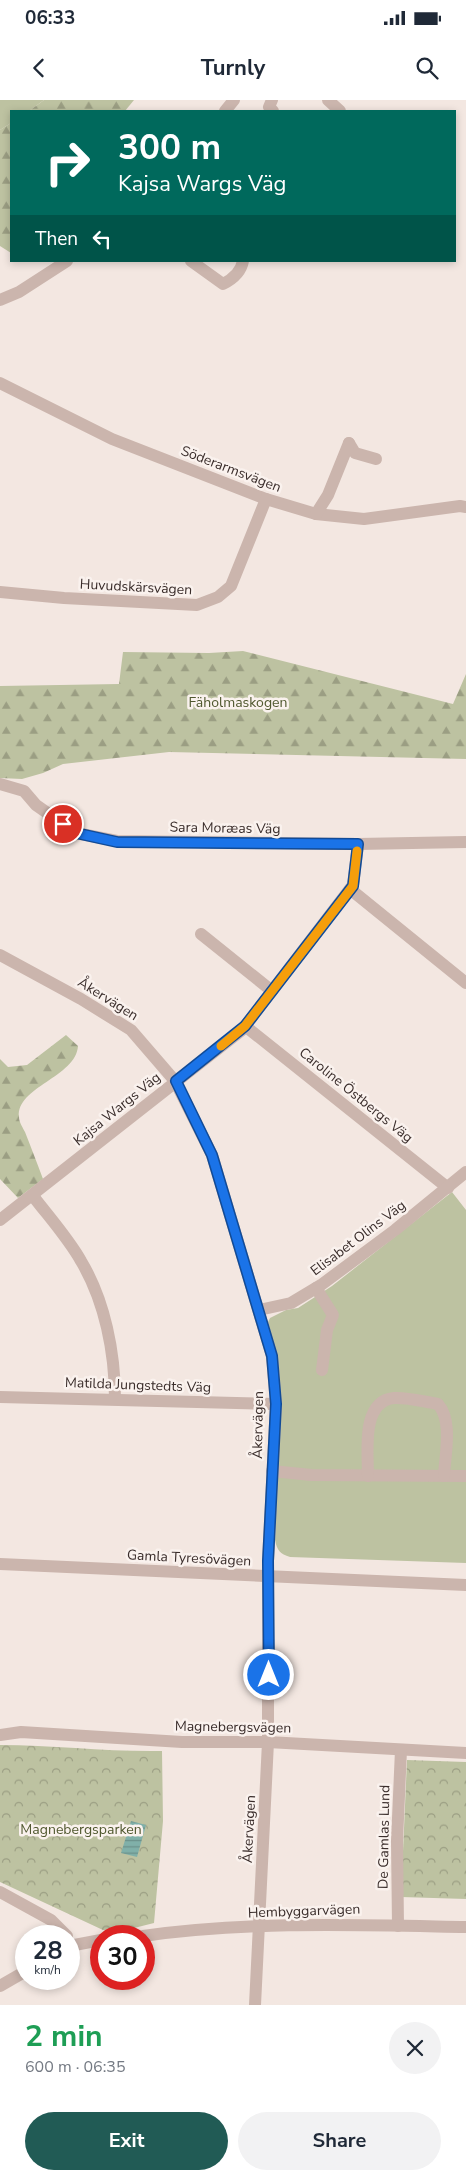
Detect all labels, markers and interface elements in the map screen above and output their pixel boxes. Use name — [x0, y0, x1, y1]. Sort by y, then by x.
text: 06:33 — [25, 5, 75, 31]
text: Turnly — [201, 53, 265, 83]
icon: back — [25, 54, 53, 82]
icon: search — [413, 54, 441, 82]
text: 300 m — [118, 124, 221, 171]
icon: right — [35, 130, 100, 195]
text: Kajsa Wargs Väg — [118, 169, 286, 199]
icon: left — [88, 225, 116, 253]
text: Then — [35, 226, 78, 252]
street label: Söderarmsvägen — [178, 441, 284, 497]
street label: Huvudskärsvägen — [79, 575, 193, 599]
park label: Fäholmaskogen — [188, 693, 288, 712]
pin — [42, 803, 84, 845]
icon: arrive — [49, 810, 77, 838]
street label: Sara Moræas Väg — [169, 818, 281, 838]
street label: Åkervägen — [74, 973, 142, 1025]
street label: Caroline Östbergs Väg — [295, 1043, 417, 1147]
street label: Kajsa Wargs Väg — [69, 1068, 165, 1150]
street label: Elisabet Olins Väg — [306, 1196, 410, 1280]
street label: Matilda Jungstedts Väg — [65, 1373, 211, 1397]
street label: Åkervägen — [248, 1391, 268, 1459]
street label: Gamla Tyresövägen — [126, 1545, 252, 1571]
position arrow — [242, 1648, 294, 1700]
street label: Magnebergsvägen — [175, 1716, 291, 1738]
street label: De Gamlas Lund — [374, 1785, 394, 1889]
street label: Åkervägen — [238, 1795, 260, 1863]
park label: Magnebergsparken — [20, 1820, 142, 1839]
street label: Hembyggarvägen — [247, 1900, 361, 1922]
speed limit sign: 30 — [90, 1925, 155, 1990]
text: 28 — [32, 1934, 63, 1968]
text: km/h — [34, 1962, 61, 1978]
text: 2 min — [25, 2016, 103, 2057]
button: close — [389, 2022, 441, 2074]
text: 600 m · 06:35 — [25, 2056, 126, 2078]
button: Exit — [25, 2112, 228, 2170]
button: Share — [238, 2112, 441, 2170]

